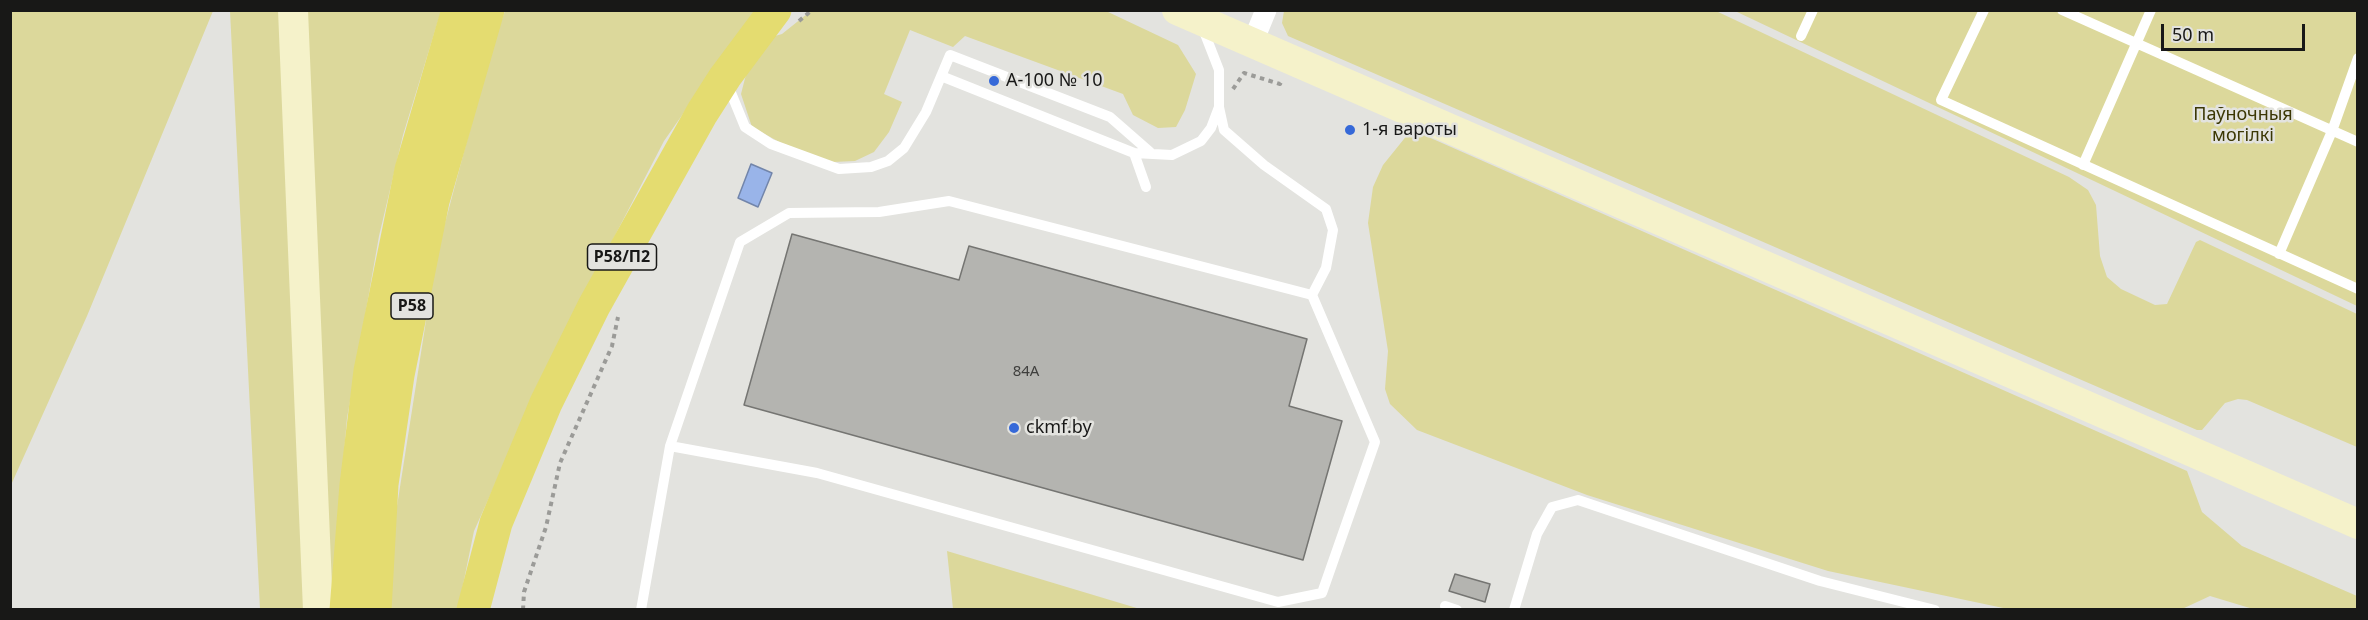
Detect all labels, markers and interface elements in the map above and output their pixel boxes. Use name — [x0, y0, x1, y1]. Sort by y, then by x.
scale bar — [2164, 12, 2308, 50]
text: 50 m — [2172, 22, 2214, 46]
place label: А-100 № 10 — [1006, 70, 1102, 92]
marker: А-100 № 10 — [987, 74, 1001, 88]
park label: Паўночныя могілкі — [2193, 104, 2293, 146]
place label: 1-я вароты — [1362, 119, 1457, 141]
marker: 1-я вароты — [1343, 123, 1357, 137]
road number: Р58/П2 — [588, 244, 656, 270]
road number: Р58 — [391, 293, 433, 319]
house number: 84А — [1013, 363, 1039, 381]
place label: ckmf.by — [1026, 417, 1092, 439]
marker: ckmf.by — [1007, 421, 1021, 435]

